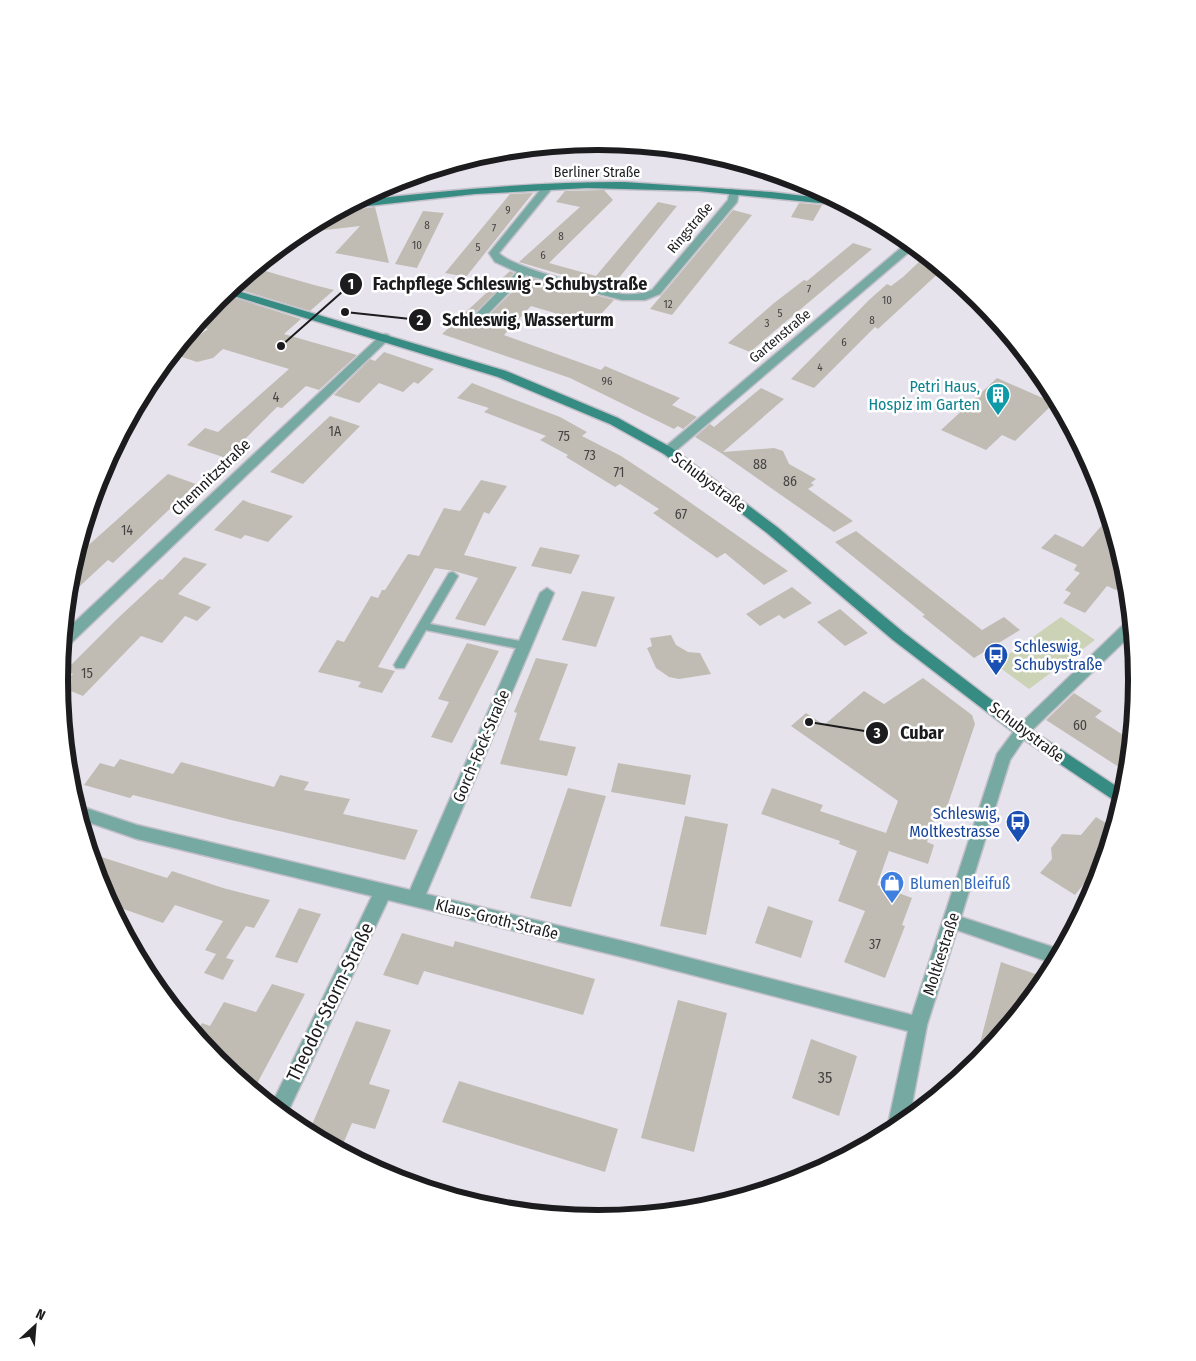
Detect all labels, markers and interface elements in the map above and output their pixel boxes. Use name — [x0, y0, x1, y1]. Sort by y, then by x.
street label: Berliner Straße — [554, 164, 640, 181]
street label: Ringstraße — [664, 199, 716, 257]
house number: 9 — [505, 204, 511, 217]
house number: 8 — [424, 219, 430, 232]
house number: 7 — [492, 222, 497, 235]
house number: 8 — [558, 230, 564, 243]
house number: 10 — [412, 239, 422, 252]
house number: 5 — [475, 241, 481, 254]
house number: 6 — [540, 249, 546, 262]
callout: Fachpflege Schleswig - Schubystraße — [338, 267, 658, 300]
text: Fachpflege Schleswig - Schubystraße — [373, 273, 647, 295]
text: 1 — [348, 275, 354, 293]
house number: 7 — [807, 283, 812, 296]
house number: 10 — [882, 294, 892, 307]
house number: 12 — [663, 298, 673, 311]
callout: Schleswig, Wasserturm — [408, 304, 624, 337]
street label: Gartenstraße — [746, 305, 814, 367]
house number: 5 — [777, 307, 783, 320]
text: Schleswig, Wasserturm — [442, 309, 614, 331]
text: 2 — [416, 311, 424, 329]
house number: 8 — [869, 314, 875, 327]
house number: 3 — [765, 317, 770, 330]
house number: 6 — [841, 336, 847, 349]
house number: 4 — [817, 361, 823, 374]
house number: 96 — [602, 375, 613, 388]
place label: Petri Haus, Hospiz im Garten — [868, 377, 980, 414]
building icon: Petri Haus, Hospiz im Garten — [985, 382, 1011, 416]
house number: 4 — [273, 389, 280, 406]
house number: 1A — [329, 423, 342, 440]
house number: 75 — [558, 428, 570, 445]
street label: Chemnitzstraße — [168, 435, 254, 519]
house number: 73 — [584, 447, 596, 464]
street label: Schubystraße — [668, 448, 750, 516]
house number: 88 — [753, 456, 767, 473]
house number: 71 — [614, 464, 624, 481]
house number: 86 — [783, 473, 797, 490]
house number: 67 — [675, 506, 687, 523]
house number: 14 — [121, 522, 133, 539]
place label: Schleswig, Schubystraße — [1014, 637, 1103, 674]
bus stop icon: Schleswig, Schubystraße — [983, 642, 1009, 676]
house number: 15 — [81, 665, 93, 682]
street label: Gorch-Fock-Straße — [449, 687, 513, 805]
street label: Schubystraße — [986, 698, 1068, 766]
callout: Cubar — [865, 716, 953, 749]
house number: 60 — [1073, 717, 1087, 734]
text: Cubar — [900, 722, 944, 744]
text: 3 — [872, 724, 881, 742]
place label: Schleswig, Moltkestrasse — [909, 804, 1000, 841]
bus stop icon: Schleswig, Moltkestrasse — [1005, 809, 1031, 843]
shop icon: Blumen Bleifuß — [879, 870, 905, 904]
place label: Blumen Bleifuß — [910, 874, 1011, 893]
street label: Klaus-Groth-Straße — [434, 895, 560, 943]
street label: Moltkestraße — [919, 910, 963, 998]
street label: Theodor-Storm-Straße — [282, 919, 378, 1085]
house number: 37 — [869, 936, 881, 953]
house number: 35 — [818, 1068, 832, 1087]
north arrow — [10, 1301, 60, 1351]
text: N — [33, 1305, 48, 1324]

